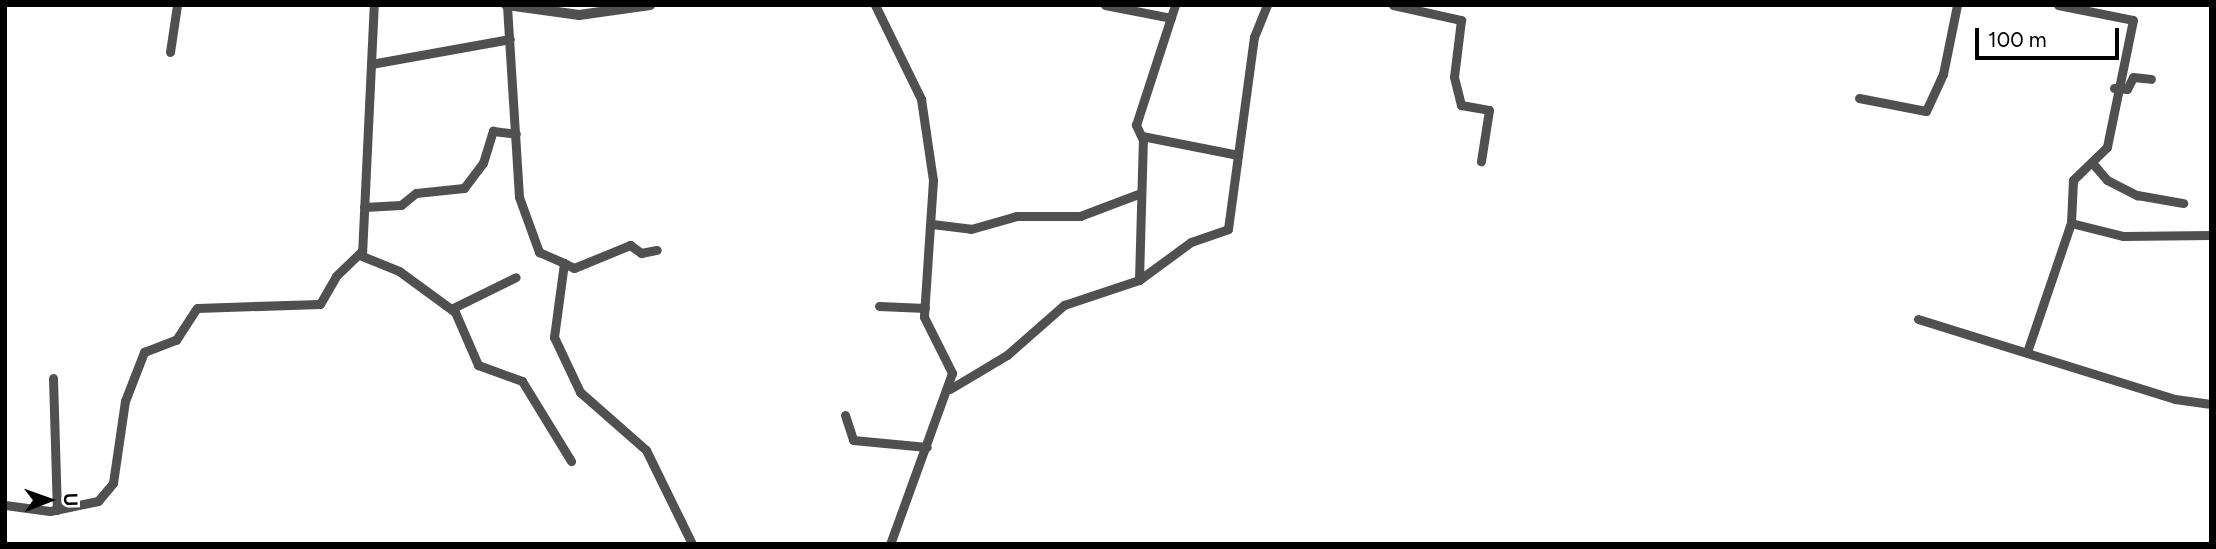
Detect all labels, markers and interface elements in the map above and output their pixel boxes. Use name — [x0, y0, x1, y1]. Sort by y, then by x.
scale bar — [1978, 14, 2122, 58]
text: 100 m — [1988, 27, 2047, 52]
north arrow — [14, 465, 84, 535]
text: U — [59, 493, 82, 507]

